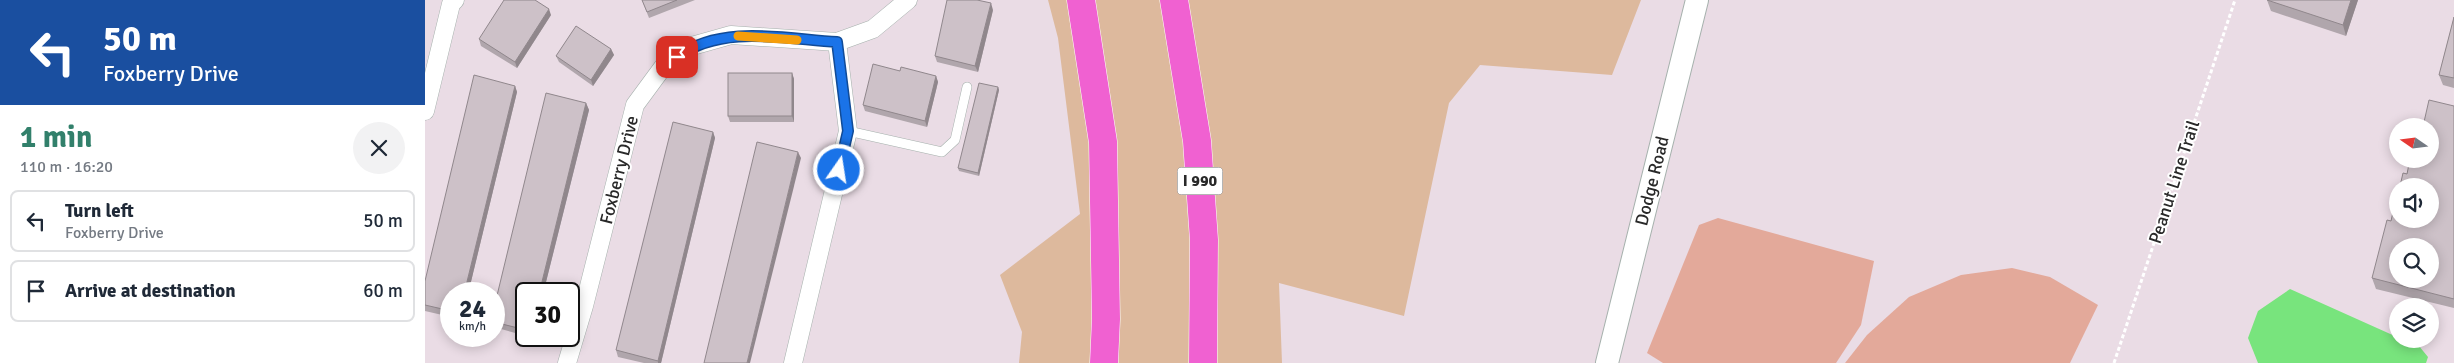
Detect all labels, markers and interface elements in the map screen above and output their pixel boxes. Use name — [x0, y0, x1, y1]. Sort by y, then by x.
text: 50 m — [103, 17, 177, 60]
icon: left — [20, 20, 85, 85]
pin — [656, 36, 698, 78]
icon: arrive — [663, 43, 691, 71]
text: Foxberry Drive — [103, 60, 239, 87]
street label: Foxberry Drive — [595, 113, 643, 227]
street label: Peanut Line Trail — [2144, 118, 2204, 246]
north arrow — [2389, 118, 2439, 168]
map controls — [2389, 118, 2439, 348]
text: 1 min — [20, 119, 92, 156]
button: close — [353, 122, 405, 174]
street label: Dodge Road — [1630, 134, 1674, 228]
position arrow — [812, 143, 864, 195]
text: 110 m · 16:20 — [20, 157, 113, 177]
road number: I 990 — [1177, 168, 1223, 195]
button: sound — [2389, 178, 2439, 228]
text: Turn left — [65, 199, 134, 223]
icon: left — [22, 207, 50, 235]
text: 50 m — [363, 209, 403, 233]
text: Foxberry Drive — [65, 223, 164, 243]
button: search — [2389, 238, 2439, 288]
icon: arrive — [22, 277, 50, 305]
text: Arrive at destination — [65, 279, 236, 303]
text: 60 m — [363, 279, 403, 303]
speed limit sign: 30 — [515, 282, 580, 347]
text: 24 — [459, 293, 486, 324]
button: layers — [2389, 298, 2439, 348]
text: km/h — [459, 319, 486, 334]

